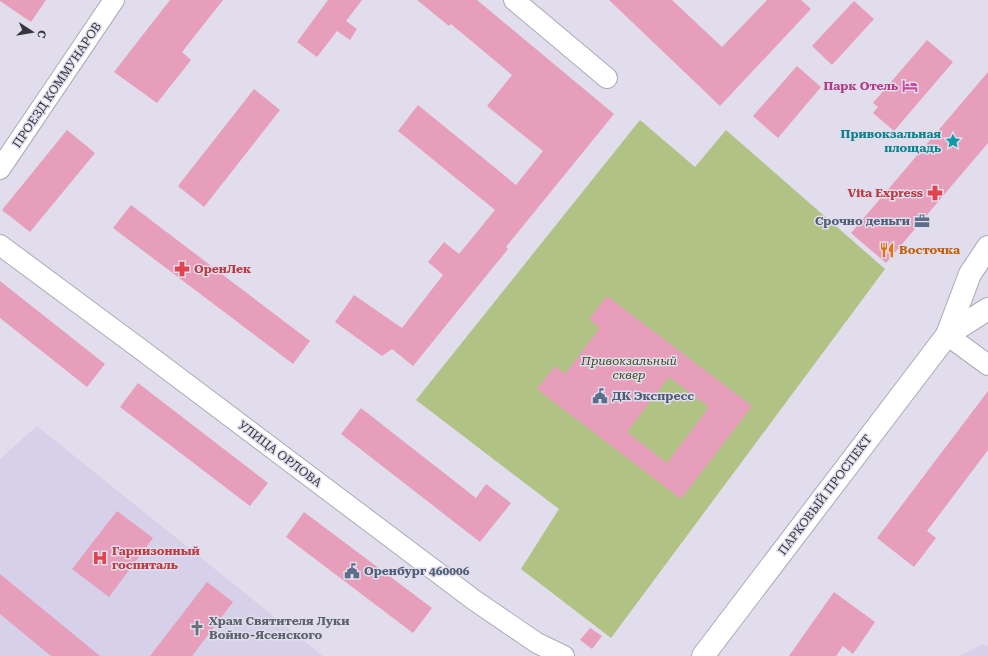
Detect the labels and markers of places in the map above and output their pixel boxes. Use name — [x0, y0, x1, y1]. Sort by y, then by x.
hotel icon: Парк Отель — [901, 77, 919, 95]
place label: Парк Отель — [823, 79, 898, 93]
place label: Привокзальная площадь — [841, 127, 941, 155]
place icon: Привокзальная площадь — [944, 132, 962, 150]
pharmacy icon: Vita Express — [926, 184, 944, 202]
place label: Vita Express — [848, 186, 923, 200]
office icon: Срочно деньги — [913, 212, 931, 230]
place label: Срочно деньги — [815, 214, 910, 228]
restaurant icon: Восточка — [878, 241, 896, 259]
place label: Восточка — [899, 243, 960, 257]
pharmacy icon: ОренЛек — [173, 260, 191, 278]
place label: ОренЛек — [194, 262, 252, 276]
public building icon: ДК Экспресс — [591, 387, 609, 405]
place label: ДК Экспресс — [612, 389, 694, 403]
place label: Гарнизонный госпиталь — [112, 544, 200, 572]
hospital icon: Гарнизонный госпиталь — [91, 549, 109, 567]
public building icon: Оренбург 460006 — [343, 562, 361, 580]
place label: Оренбург 460006 — [364, 564, 470, 578]
place label: Храм Святителя Луки Войно-Ясенского — [209, 614, 350, 642]
church icon: Храм Святителя Луки Войно-Ясенского — [188, 619, 206, 637]

